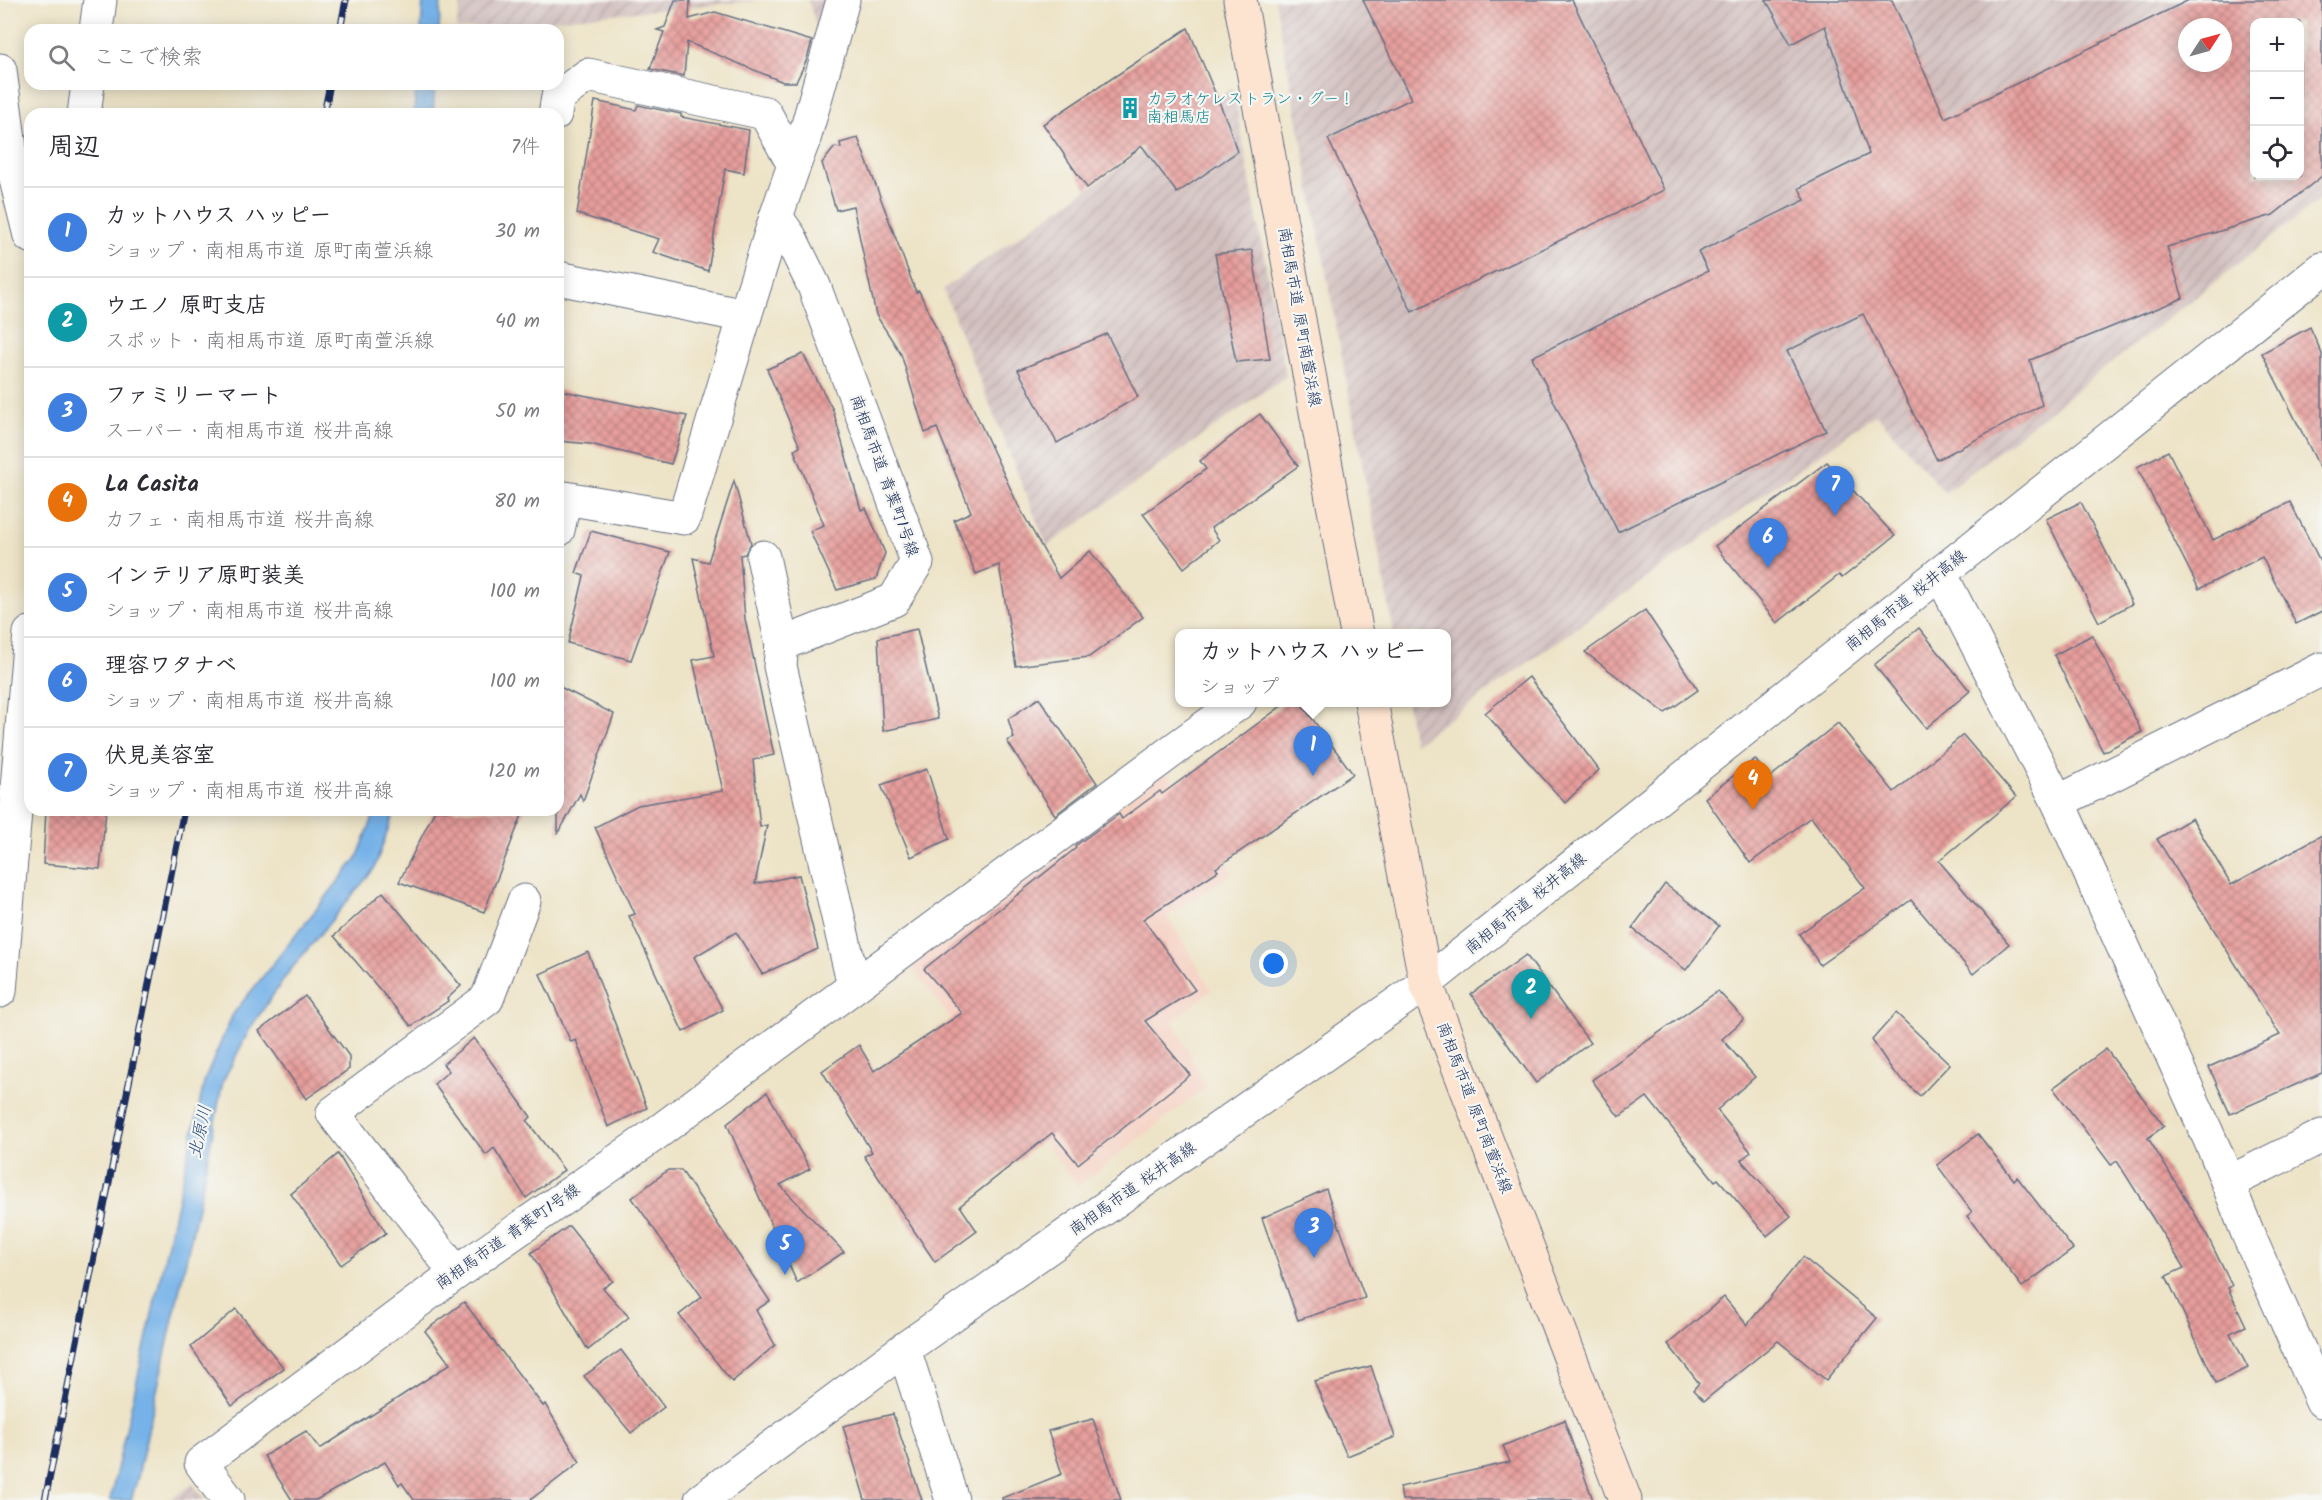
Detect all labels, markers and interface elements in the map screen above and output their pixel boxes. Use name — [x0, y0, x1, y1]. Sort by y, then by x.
north arrow — [2178, 18, 2232, 72]
map controls — [2250, 18, 2304, 180]
button: + — [2250, 18, 2304, 72]
search box — [24, 24, 564, 90]
icon: search — [45, 41, 78, 74]
text: ここで検索 — [93, 41, 203, 76]
button: − — [2250, 72, 2304, 126]
place label: カラオケレストラン・グー！ 南相馬店 — [1147, 87, 1355, 130]
building icon: カラオケレストラン・グー！ 南相馬店 — [1118, 96, 1142, 120]
button: locate — [2250, 126, 2304, 180]
text: 周辺 — [48, 127, 100, 169]
text: 7件 — [511, 132, 540, 164]
text: カットハウス ハッピー — [105, 199, 331, 234]
text: 1 — [64, 216, 71, 248]
text: 30 m — [495, 216, 540, 248]
street label: 南相馬市道 原町南萱浜線 — [1271, 225, 1327, 409]
text: ショップ · 南相馬市道 原町南萱浜線 — [105, 236, 433, 268]
text: ウエノ 原町支店 — [105, 289, 267, 324]
text: 2 — [62, 306, 73, 338]
text: 40 m — [495, 306, 540, 338]
text: スポット · 南相馬市道 原町南萱浜線 — [105, 326, 434, 358]
text: ファミリーマート — [105, 379, 282, 414]
street label: 南相馬市道 青葉町1号線 — [843, 391, 925, 561]
text: 3 — [62, 396, 73, 428]
text: 50 m — [495, 396, 540, 428]
text: スーパー · 南相馬市道 桜井高線 — [105, 416, 393, 448]
pin: 7 — [1816, 466, 1854, 516]
text: La Casita — [105, 468, 199, 503]
text: 4 — [62, 486, 73, 518]
text: 80 m — [494, 486, 540, 518]
text: カフェ · 南相馬市道 桜井高線 — [105, 505, 374, 537]
pin: 6 — [1748, 518, 1788, 568]
street label: 南相馬市道 桜井高線 — [1840, 544, 1972, 658]
text: インテリア原町装美 — [105, 559, 305, 594]
text: 5 — [62, 576, 73, 608]
text: 100 m — [490, 576, 540, 608]
text: ショップ · 南相馬市道 桜井高線 — [105, 596, 393, 628]
popup — [1175, 629, 1451, 707]
text: カットハウス ハッピー — [1200, 635, 1426, 670]
text: 理容ワタナベ — [105, 649, 237, 684]
text: 6 — [62, 666, 73, 698]
text: 100 m — [490, 666, 540, 698]
text: ショップ — [1200, 672, 1279, 704]
text: ショップ · 南相馬市道 桜井高線 — [105, 686, 393, 718]
pin: 1 — [1294, 726, 1332, 776]
text: 伏見美容室 — [105, 739, 215, 774]
text: 7 — [63, 756, 72, 788]
text: 120 m — [488, 756, 540, 788]
pin: 4 — [1734, 760, 1772, 810]
text: ショップ · 南相馬市道 桜井高線 — [105, 776, 393, 808]
street label: 南相馬市道 桜井高線 — [1460, 847, 1592, 961]
your location — [1259, 949, 1288, 978]
pin: 2 — [1512, 970, 1550, 1019]
street label: 南相馬市道 原町南萱浜線 — [1430, 1018, 1518, 1198]
water label: 北原川 — [181, 1103, 221, 1161]
street label: 南相馬市道 桜井高線 — [1064, 1136, 1202, 1242]
street label: 南相馬市道 青葉町1号線 — [431, 1178, 585, 1296]
pin: 3 — [1294, 1208, 1334, 1258]
pin: 5 — [766, 1226, 804, 1275]

